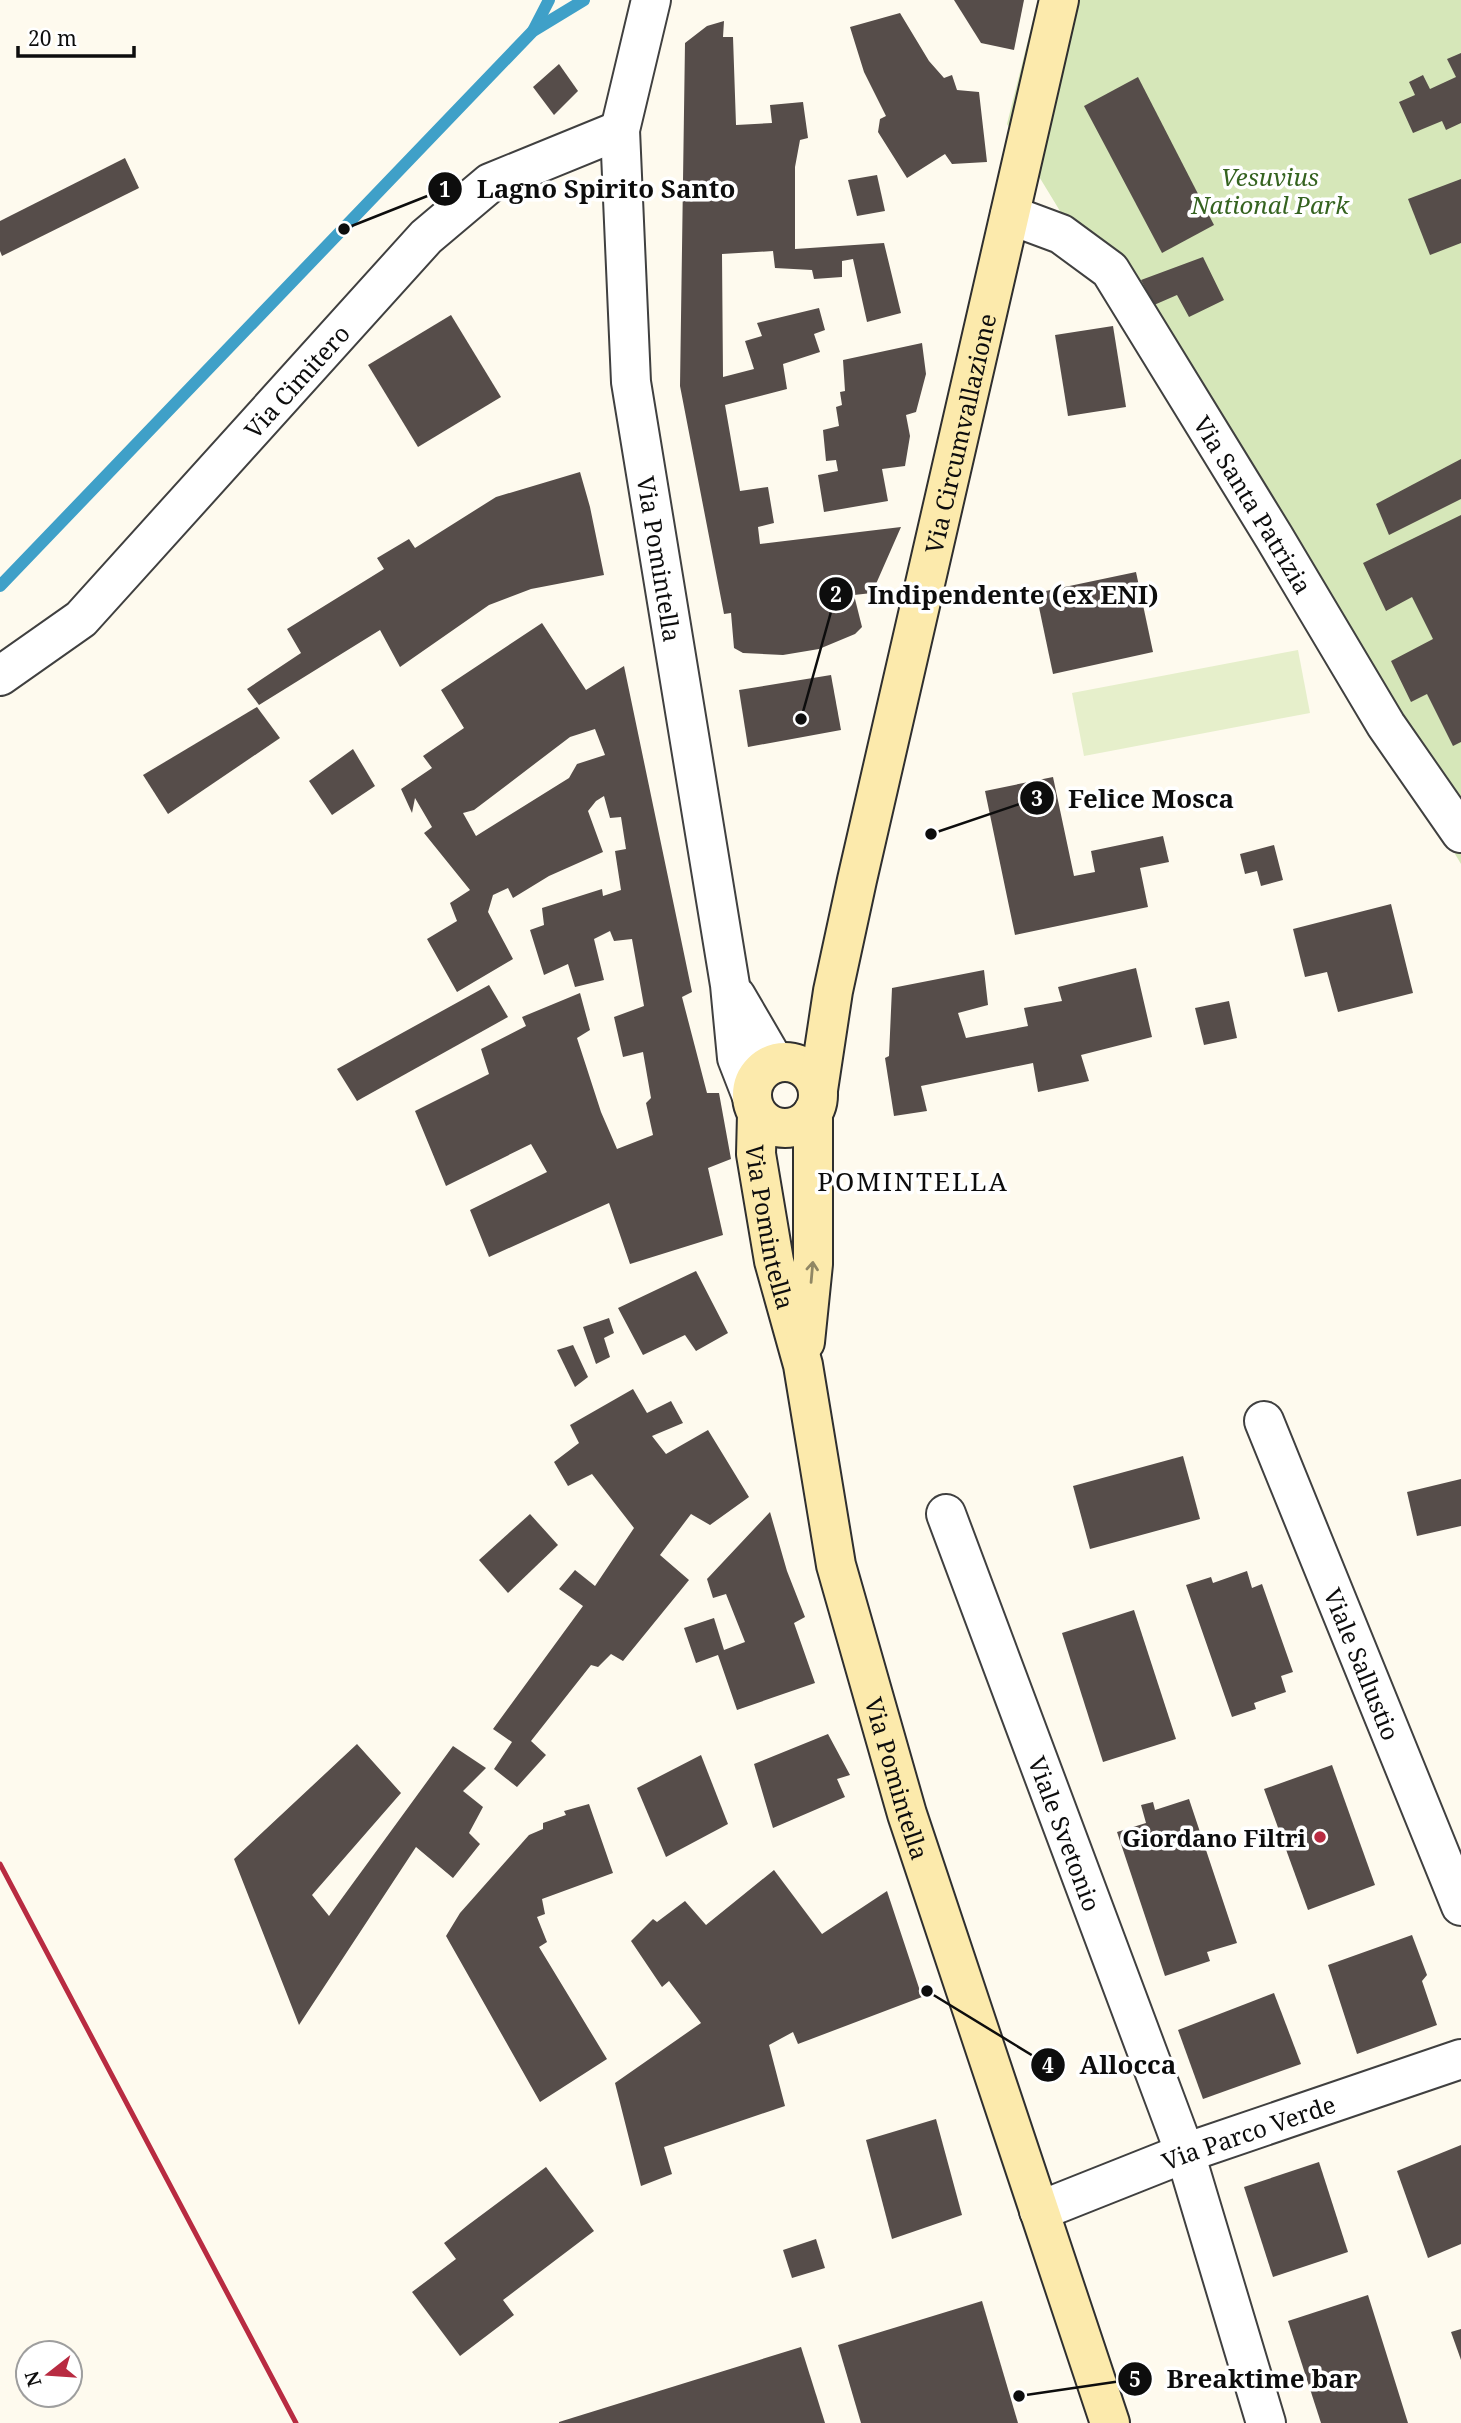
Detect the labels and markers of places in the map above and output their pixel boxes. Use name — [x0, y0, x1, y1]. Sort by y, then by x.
callout: Lagno Spirito Santo — [427, 166, 749, 213]
callout: Indipendente (ex ENI) — [819, 571, 1173, 618]
callout: Felice Mosca — [1019, 775, 1248, 822]
place label: Giordano Filtri — [1122, 1821, 1307, 1854]
marker: Giordano Filtri — [1312, 1829, 1328, 1845]
callout: Allocca — [1030, 2042, 1190, 2089]
callout: Breaktime bar — [1117, 2356, 1372, 2403]

